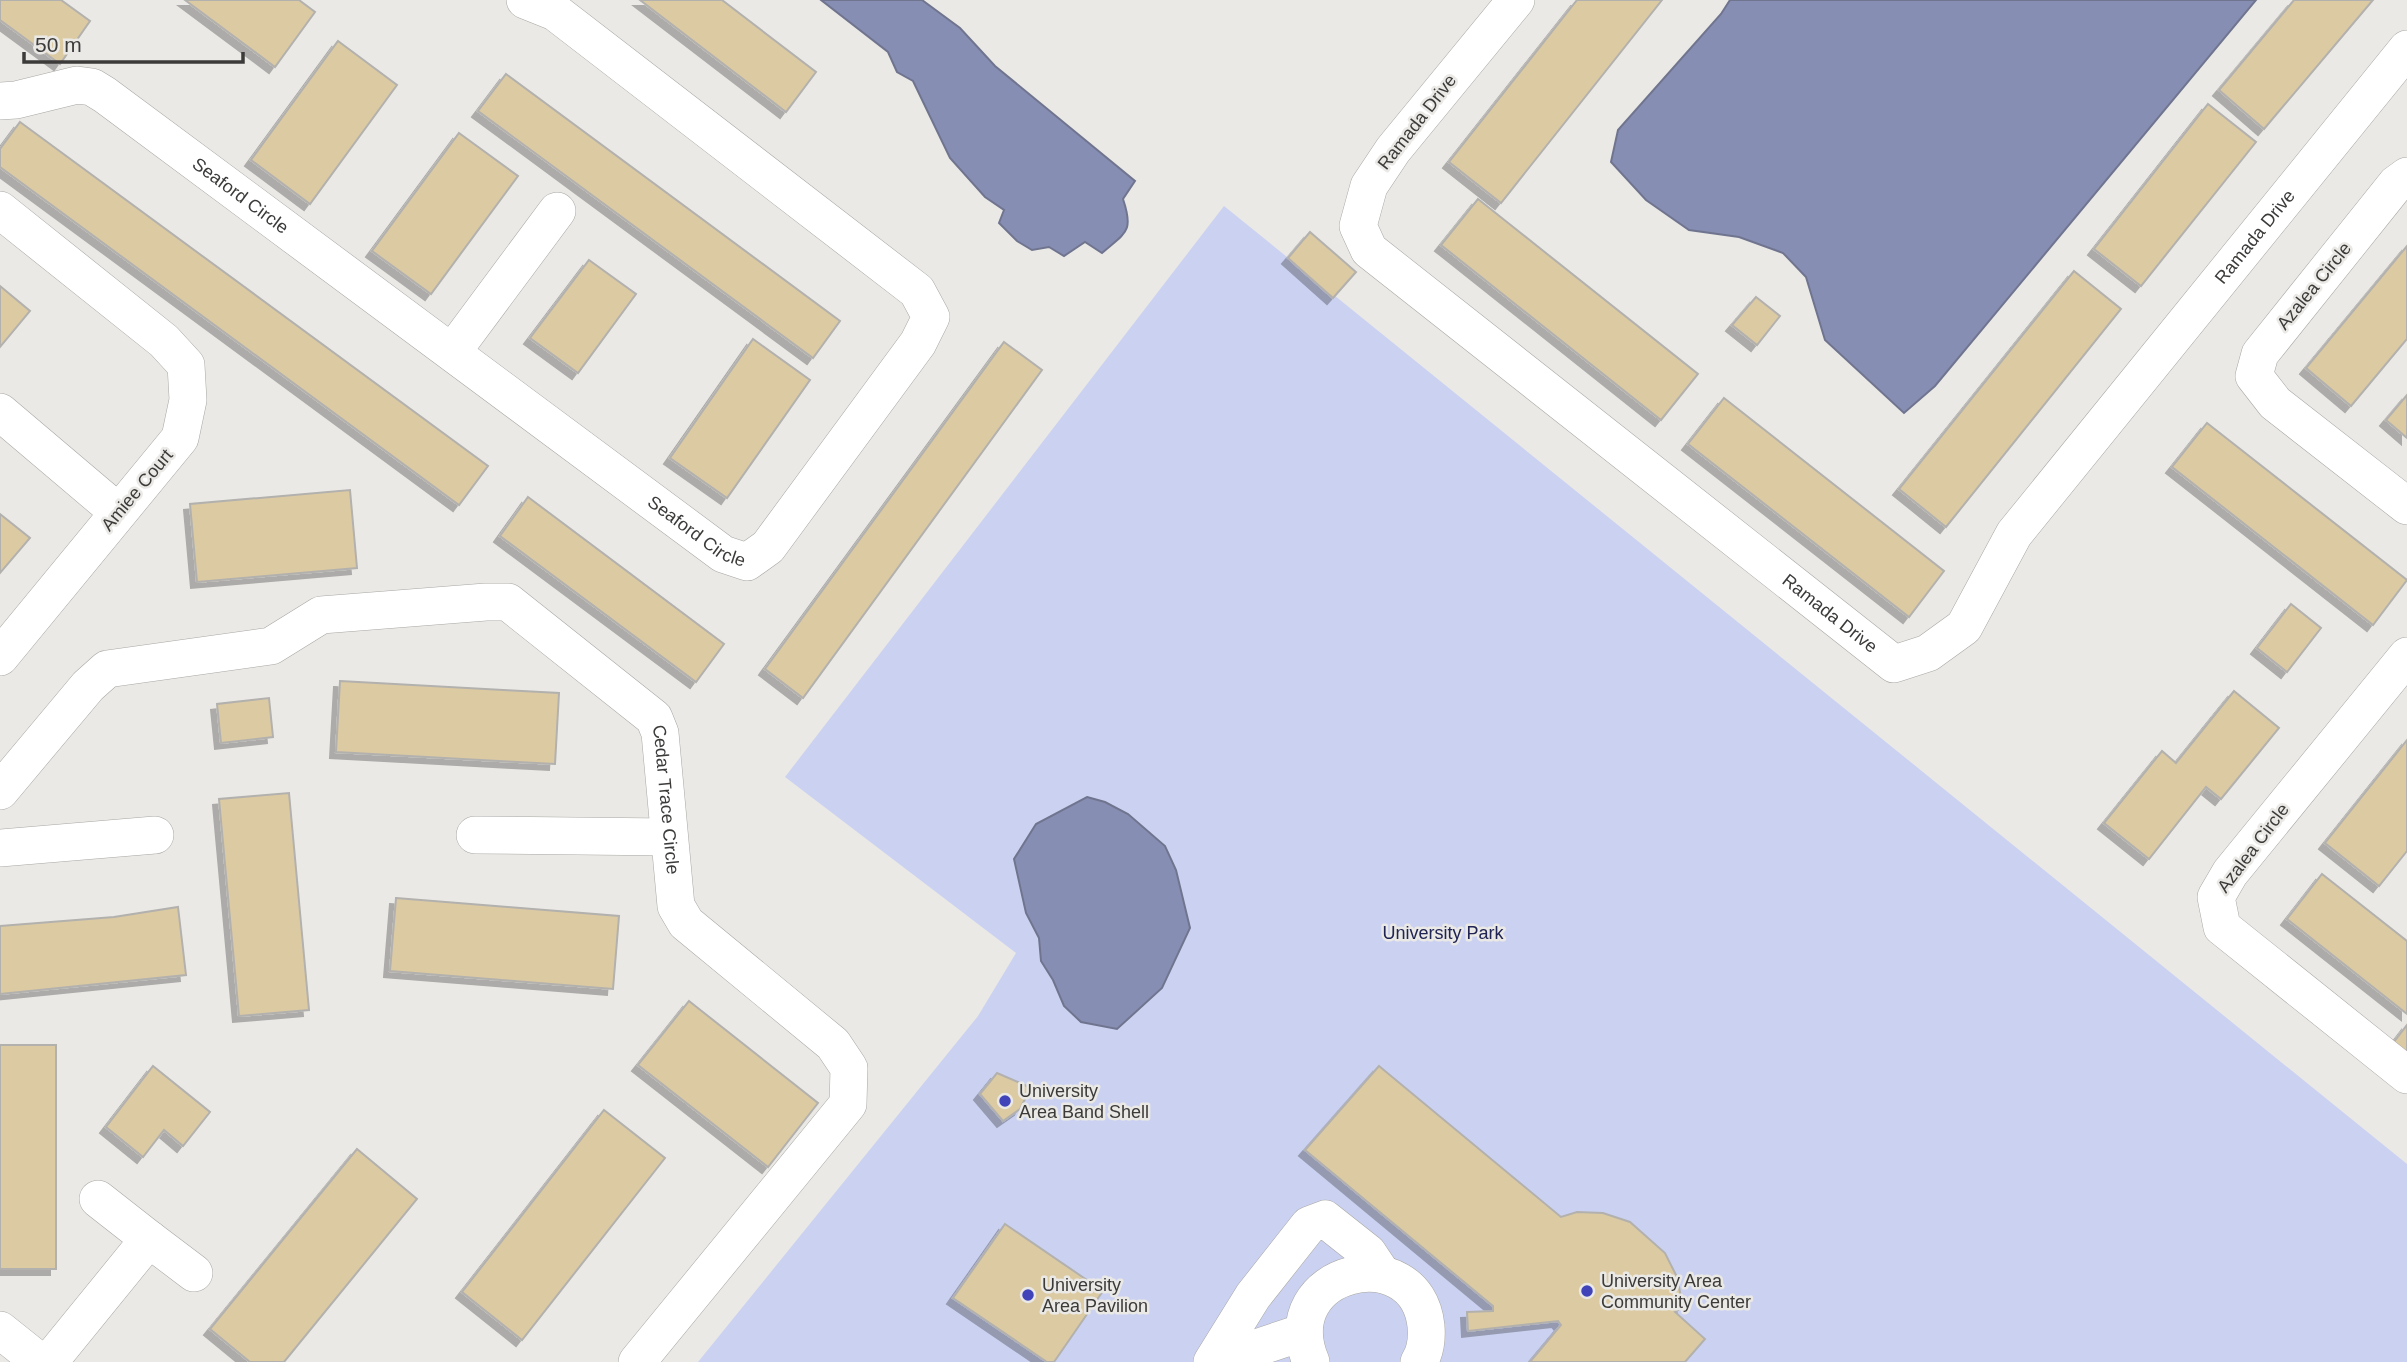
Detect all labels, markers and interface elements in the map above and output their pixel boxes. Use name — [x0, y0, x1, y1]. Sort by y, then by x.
scale bar — [24, 21, 243, 65]
text: 50 m — [35, 33, 82, 56]
street label: Ramada Drive — [1374, 71, 1460, 173]
street label: Seaford Circle — [189, 154, 292, 238]
street label: Ramada Drive — [2211, 186, 2299, 288]
street label: Azalea Circle — [2273, 238, 2355, 334]
street label: Amiee Court — [97, 445, 177, 535]
street label: Seaford Circle — [644, 492, 748, 571]
street label: Ramada Drive — [1778, 570, 1881, 657]
street label: Cedar Trace Circle — [648, 722, 683, 875]
street label: Azalea Circle — [2213, 800, 2293, 896]
park label: University Park — [1382, 923, 1505, 943]
place label: University Area Band Shell — [1019, 1081, 1149, 1122]
marker: University Area Band Shell — [997, 1093, 1013, 1109]
place label: University Area Community Center — [1601, 1271, 1751, 1312]
place label: University Area Pavilion — [1042, 1275, 1148, 1316]
marker: University Area Community Center — [1579, 1283, 1595, 1299]
marker: University Area Pavilion — [1020, 1287, 1036, 1303]

